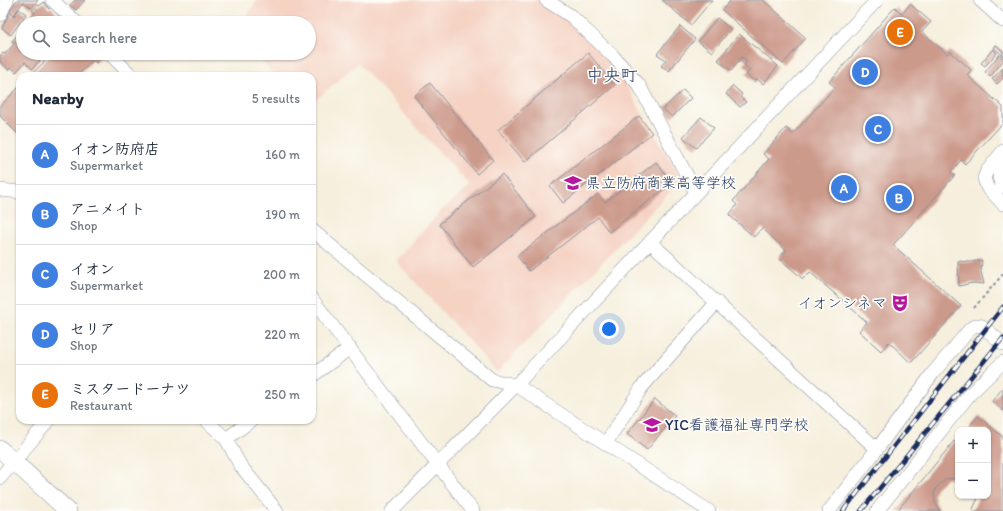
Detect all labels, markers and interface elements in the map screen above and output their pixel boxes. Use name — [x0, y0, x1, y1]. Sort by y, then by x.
search box — [16, 16, 316, 60]
pin: E — [887, 17, 913, 47]
icon: search — [30, 27, 52, 49]
text: Search here — [62, 29, 137, 47]
pin: D — [852, 57, 878, 87]
district label: 中央町 — [587, 65, 638, 85]
text: Nearby — [32, 88, 84, 108]
text: 5 results — [252, 91, 300, 106]
pin: C — [865, 114, 891, 144]
text: イオン防府店 — [70, 140, 160, 158]
text: A — [41, 147, 49, 162]
text: 160 m — [265, 147, 300, 162]
text: Supermarket — [70, 158, 143, 173]
school or university icon: 県立防府商業高等学校 — [563, 173, 583, 193]
pin: A — [831, 173, 857, 203]
place label: 県立防府商業高等学校 — [586, 174, 736, 192]
pin: B — [886, 183, 912, 213]
text: アニメイト — [70, 200, 145, 218]
text: B — [41, 207, 49, 222]
text: 190 m — [265, 207, 300, 222]
text: Shop — [70, 218, 97, 233]
text: イオン — [70, 260, 115, 278]
text: C — [41, 267, 49, 282]
text: 200 m — [263, 267, 300, 282]
text: Supermarket — [70, 278, 143, 293]
theatre icon: イオンシネマ — [890, 293, 910, 313]
place label: イオンシネマ — [798, 294, 887, 312]
your location — [599, 319, 619, 339]
text: セリア — [70, 320, 115, 338]
text: D — [41, 327, 49, 342]
text: 220 m — [264, 327, 300, 342]
text: Shop — [70, 338, 97, 353]
text: ミスタードーナツ — [70, 380, 190, 398]
text: E — [41, 387, 49, 402]
text: 250 m — [264, 387, 300, 402]
text: Restaurant — [70, 398, 132, 413]
school or university icon: YIC看護福祉専門学校 — [642, 415, 662, 435]
place label: YIC看護福祉専門学校 — [665, 416, 809, 434]
map controls — [955, 427, 991, 499]
button: + — [955, 427, 991, 463]
button: − — [955, 463, 991, 499]

